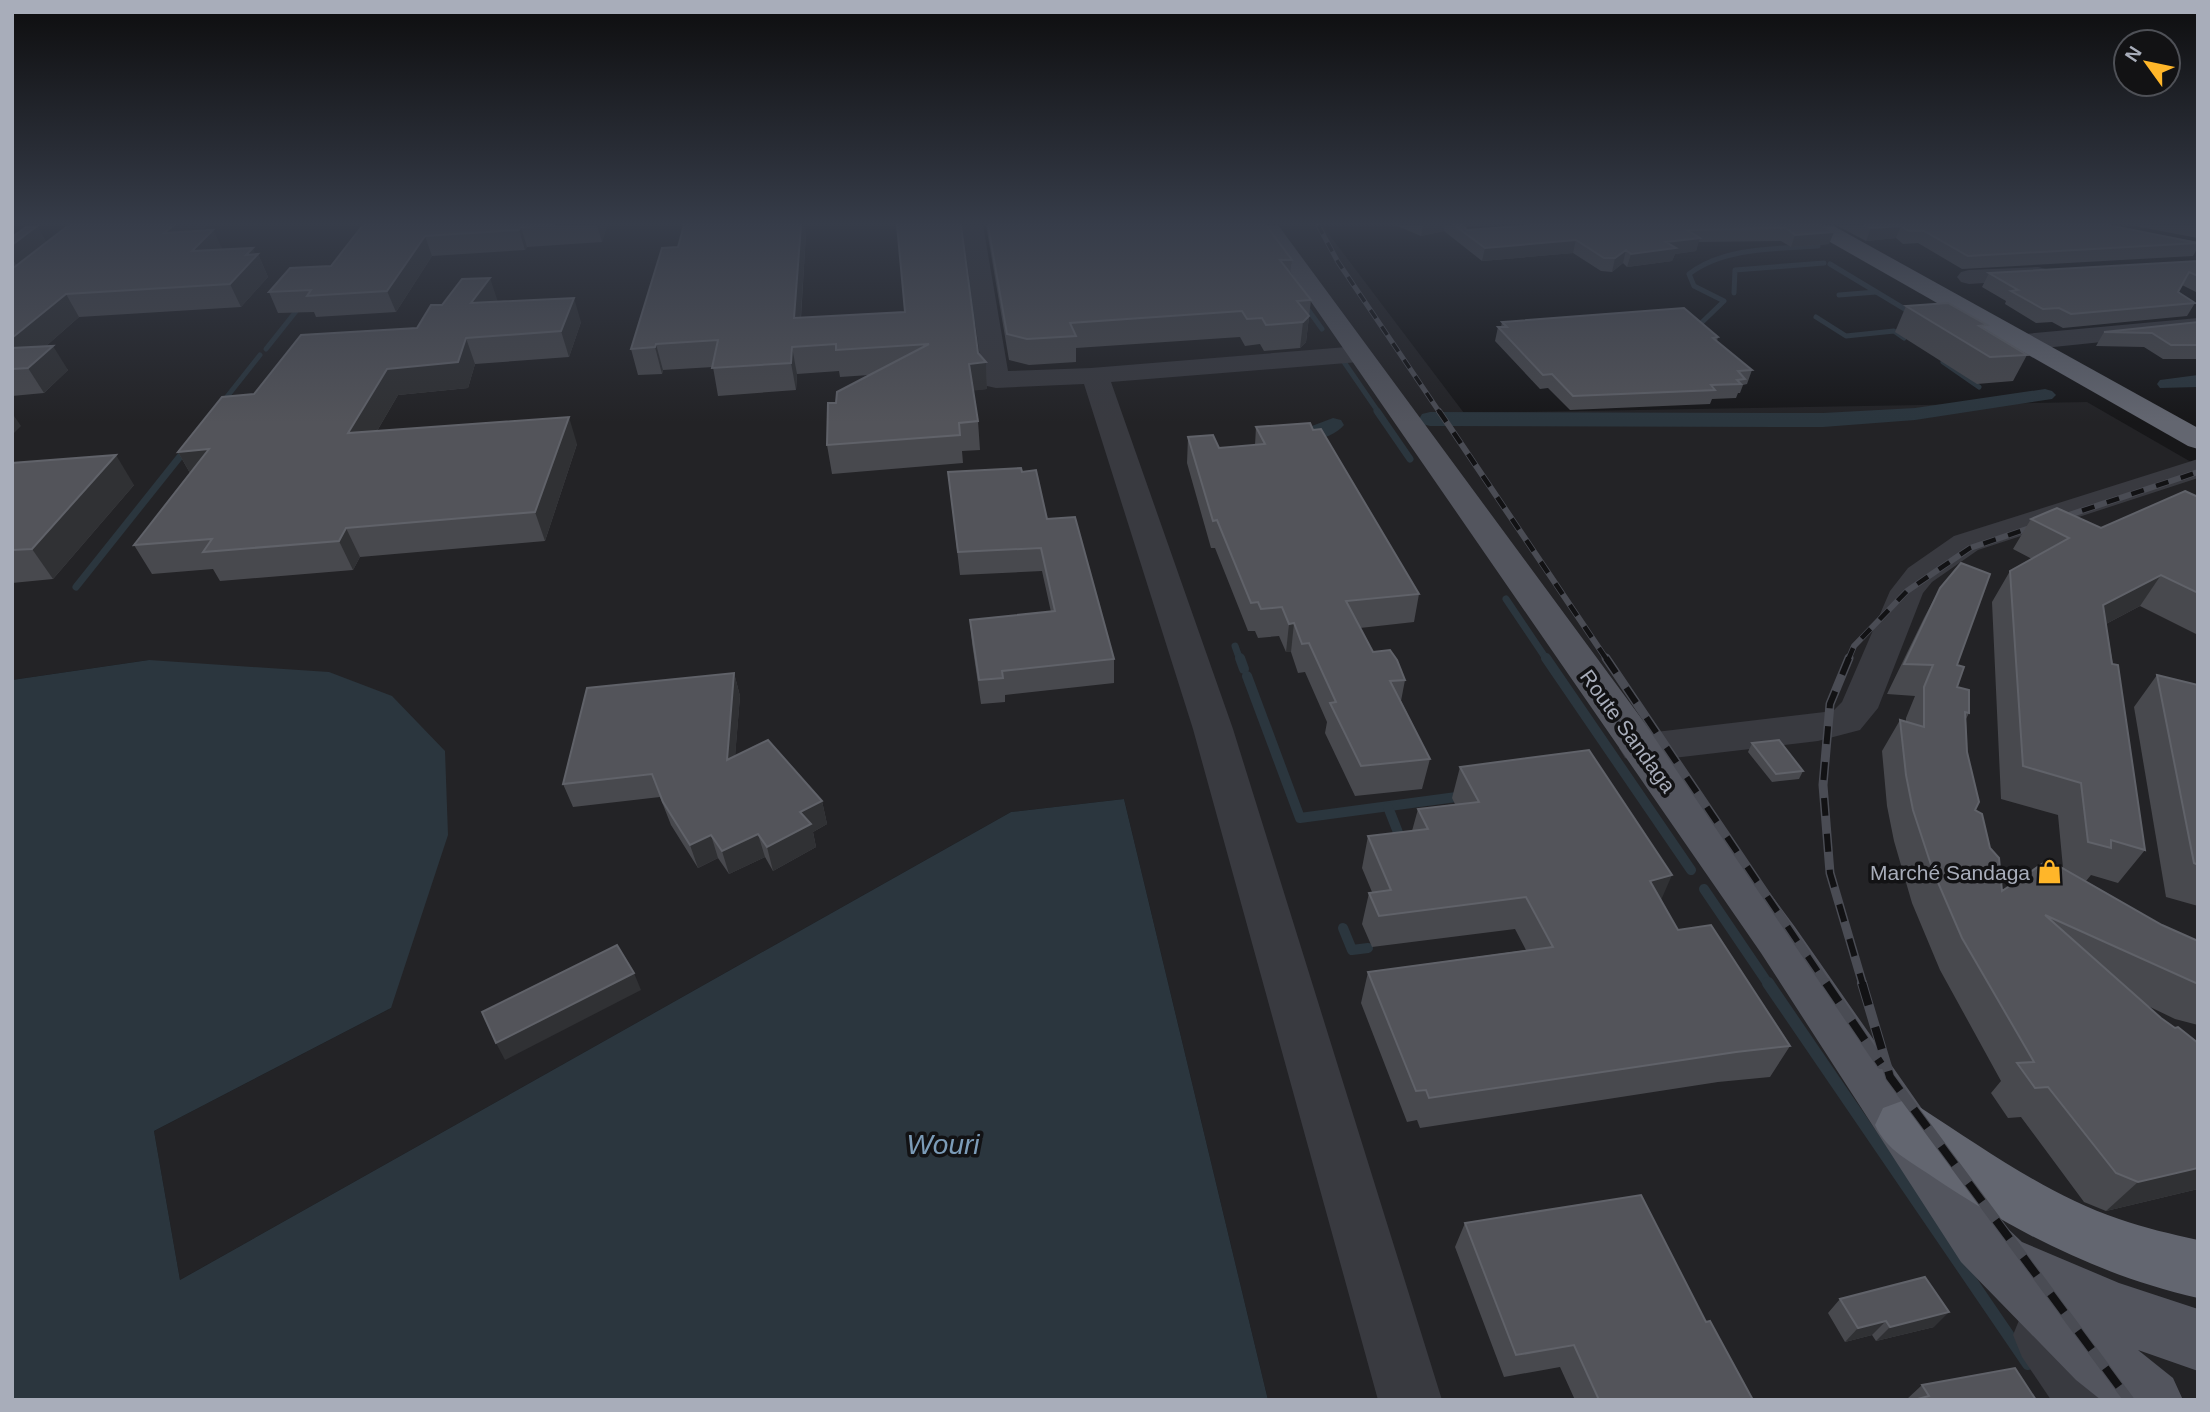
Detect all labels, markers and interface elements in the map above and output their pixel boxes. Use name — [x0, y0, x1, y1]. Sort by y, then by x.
north arrow — [2112, 28, 2182, 98]
text: N — [2121, 43, 2146, 65]
street label: Route Sandaga — [1576, 665, 1680, 797]
shop icon: Marché Sandaga — [2036, 858, 2064, 886]
place label: Marché Sandaga — [1870, 861, 2030, 884]
water label: Wouri — [906, 1129, 980, 1160]

